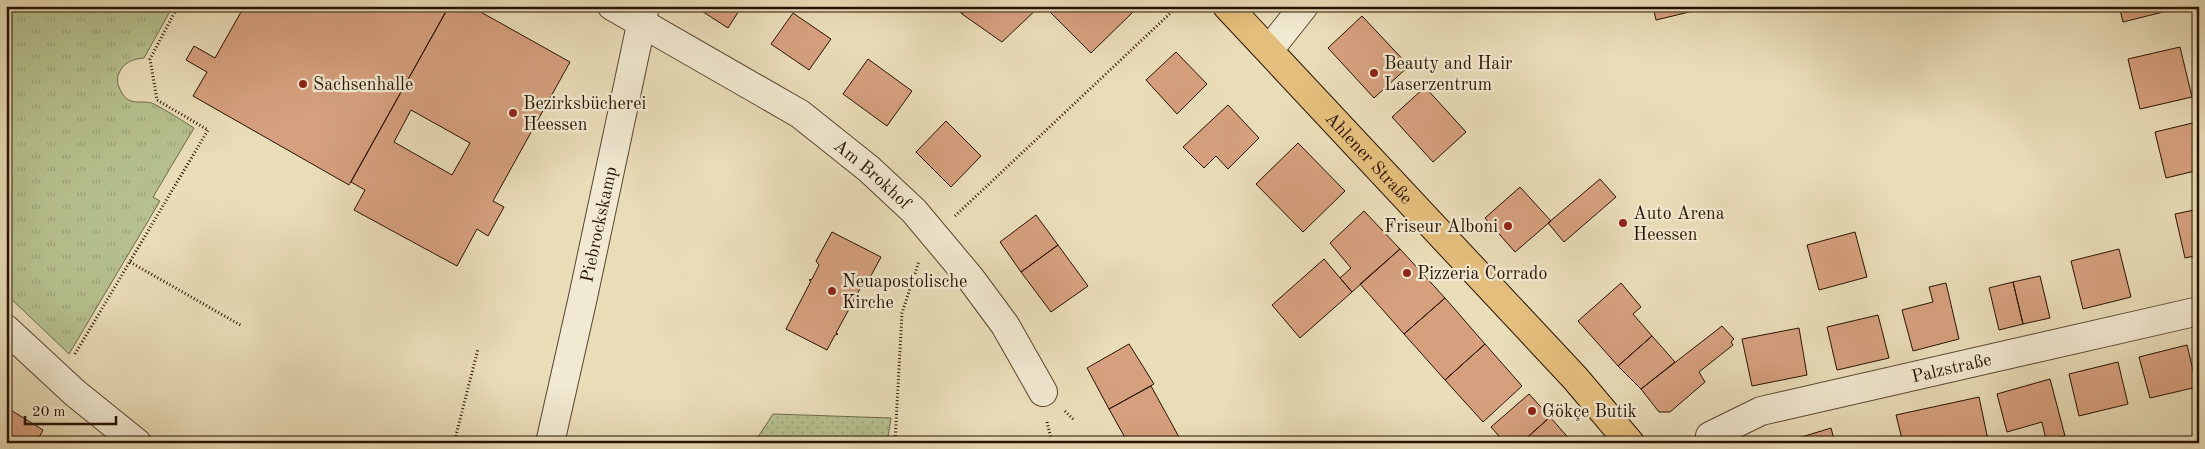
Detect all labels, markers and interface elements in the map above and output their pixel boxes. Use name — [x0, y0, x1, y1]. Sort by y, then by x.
place label: Beauty and Hair Laserzentrum — [1384, 55, 1513, 94]
marker: Beauty and Hair Laserzentrum — [1368, 67, 1380, 79]
place label: Sachsenhalle — [313, 76, 413, 94]
marker: Sachsenhalle — [297, 78, 309, 90]
place label: Bezirksbücherei Heessen — [523, 95, 646, 134]
marker: Bezirksbücherei Heessen — [507, 107, 519, 119]
street label: Ahlener Straße — [1321, 109, 1415, 208]
street label: Am Brokhof — [830, 137, 915, 214]
street label: Piebrockskamp — [578, 165, 621, 284]
place label: Auto Arena Heessen — [1633, 205, 1725, 244]
marker: Auto Arena Heessen — [1617, 217, 1629, 229]
place label: Friseur Alboni — [1384, 218, 1498, 236]
marker: Friseur Alboni — [1502, 220, 1514, 232]
place label: Pizzeria Corrado — [1417, 265, 1547, 283]
marker: Pizzeria Corrado — [1401, 267, 1413, 279]
place label: Neuapostolische Kirche — [842, 273, 967, 312]
marker: Neuapostolische Kirche — [826, 285, 838, 297]
street label: Palzstraße — [1910, 351, 1993, 386]
scale bar — [25, 394, 116, 426]
place label: Gökçe Butik — [1542, 403, 1637, 421]
text: 20 m — [32, 405, 66, 420]
marker: Gökçe Butik — [1526, 405, 1538, 417]

